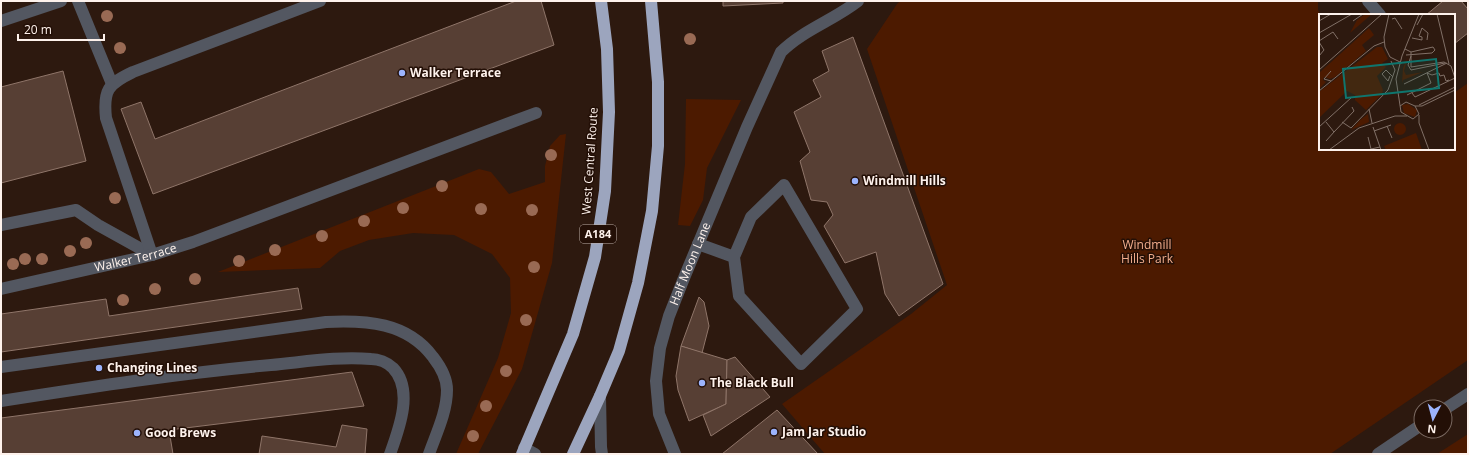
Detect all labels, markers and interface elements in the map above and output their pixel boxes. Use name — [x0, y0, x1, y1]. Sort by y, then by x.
inset map — [1319, 14, 1455, 150]
scale bar — [18, 16, 104, 42]
text: 20 m — [24, 21, 52, 38]
place label: Walker Terrace — [410, 64, 501, 81]
marker: Walker Terrace — [397, 68, 407, 78]
street label: West Central Route — [577, 106, 602, 215]
place label: Windmill Hills — [863, 172, 946, 189]
marker: Windmill Hills — [850, 176, 860, 186]
street label: Half Moon Lane — [665, 219, 714, 308]
road number: A184 — [580, 225, 616, 243]
park label: Windmill Hills Park — [1121, 236, 1174, 267]
street label: Walker Terrace — [93, 239, 179, 276]
place label: Changing Lines — [107, 359, 197, 376]
marker: Changing Lines — [94, 363, 104, 373]
place label: The Black Bull — [710, 374, 794, 391]
marker: The Black Bull — [697, 378, 707, 388]
north arrow — [1413, 399, 1453, 439]
text: N — [1427, 422, 1437, 437]
place label: Jam Jar Studio — [781, 423, 866, 440]
place label: Good Brews — [145, 424, 216, 441]
marker: Jam Jar Studio — [769, 427, 779, 437]
marker: Good Brews — [132, 428, 142, 438]

